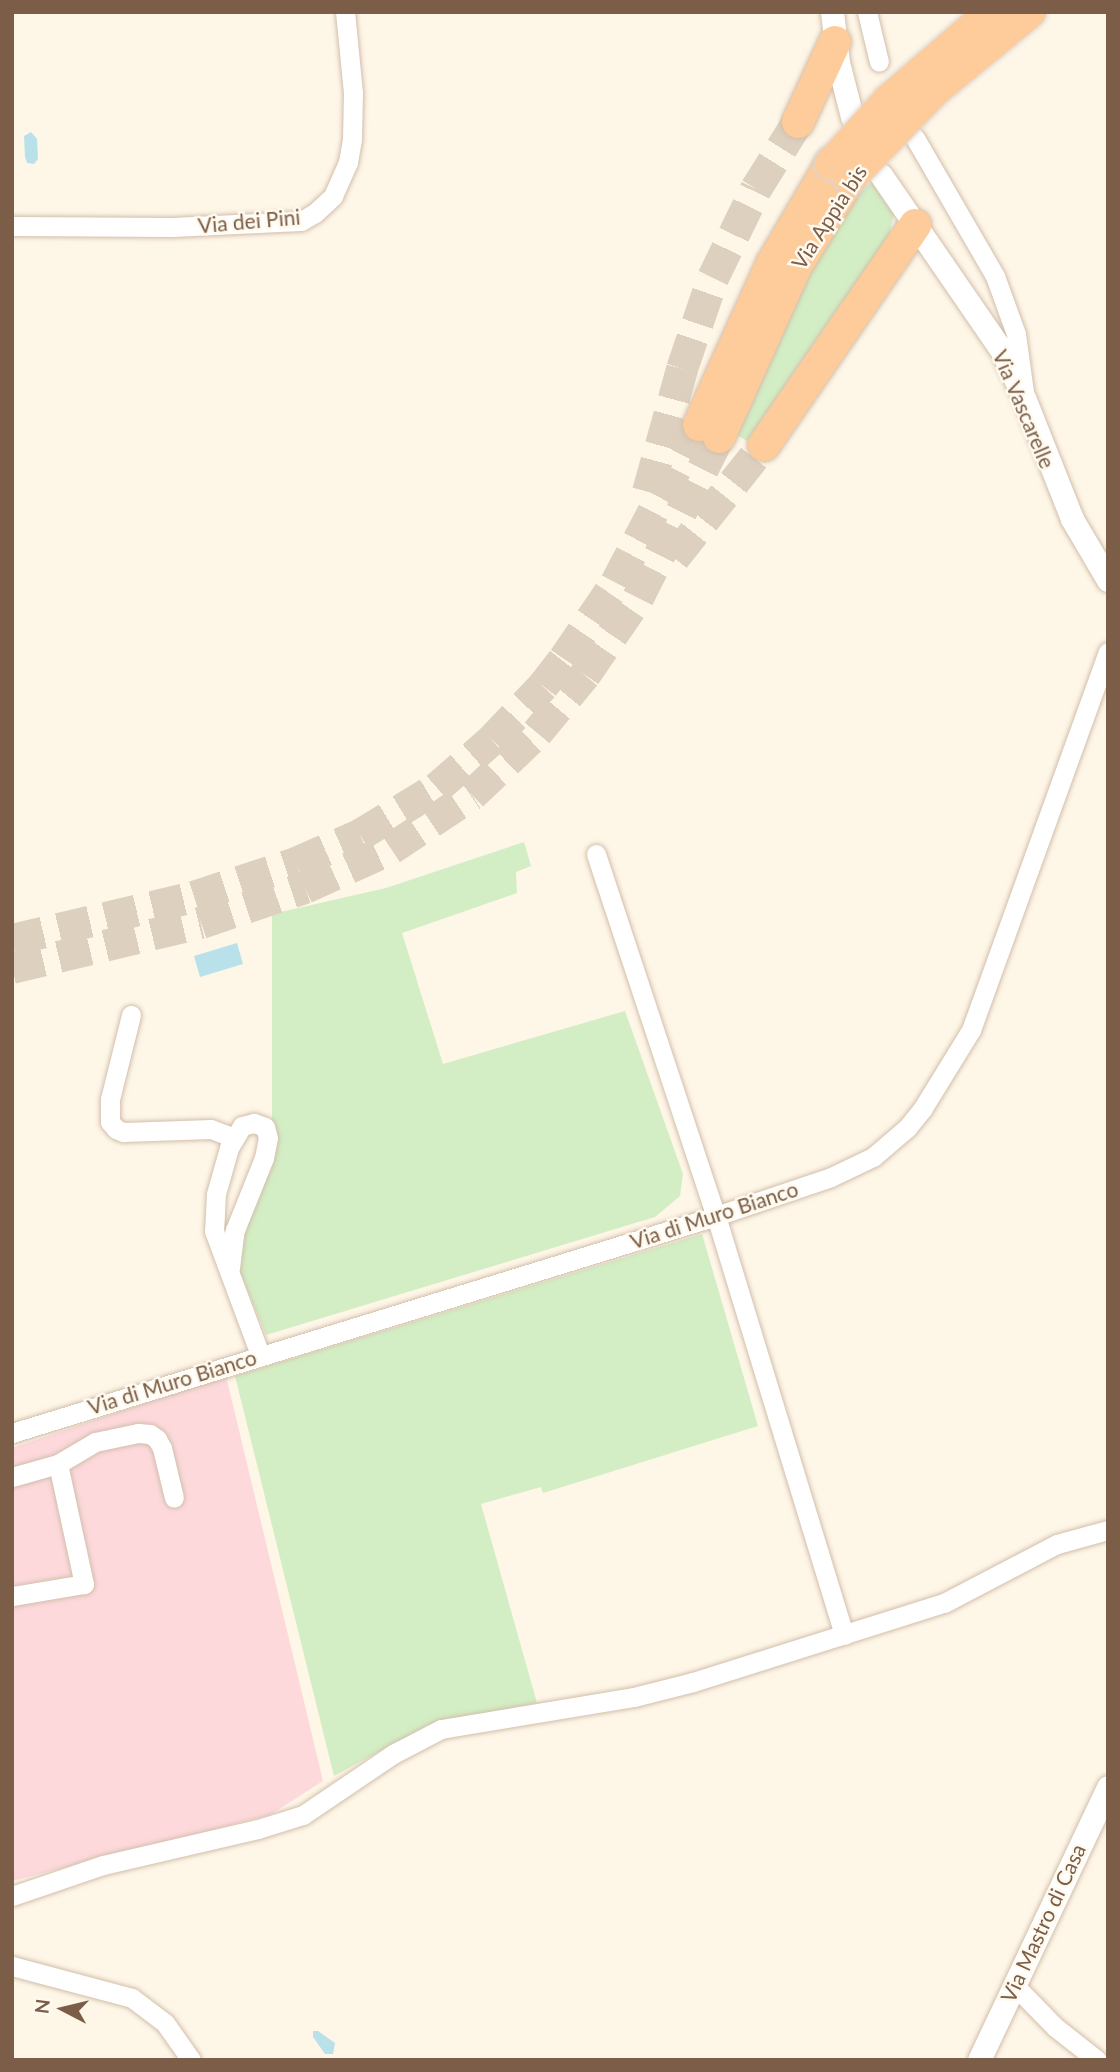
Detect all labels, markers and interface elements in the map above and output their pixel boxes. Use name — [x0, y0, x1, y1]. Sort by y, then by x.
street label: Via Appia bis — [786, 160, 872, 274]
street label: Via dei Pini — [197, 204, 301, 238]
street label: Via Vascarelle — [988, 346, 1060, 472]
street label: Via di Muro Bianco — [627, 1176, 801, 1254]
street label: Via di Muro Bianco — [85, 1344, 259, 1420]
street label: Via Mastro di Casa — [995, 1840, 1091, 2006]
north arrow — [28, 1974, 98, 2044]
text: N — [29, 1998, 54, 2015]

